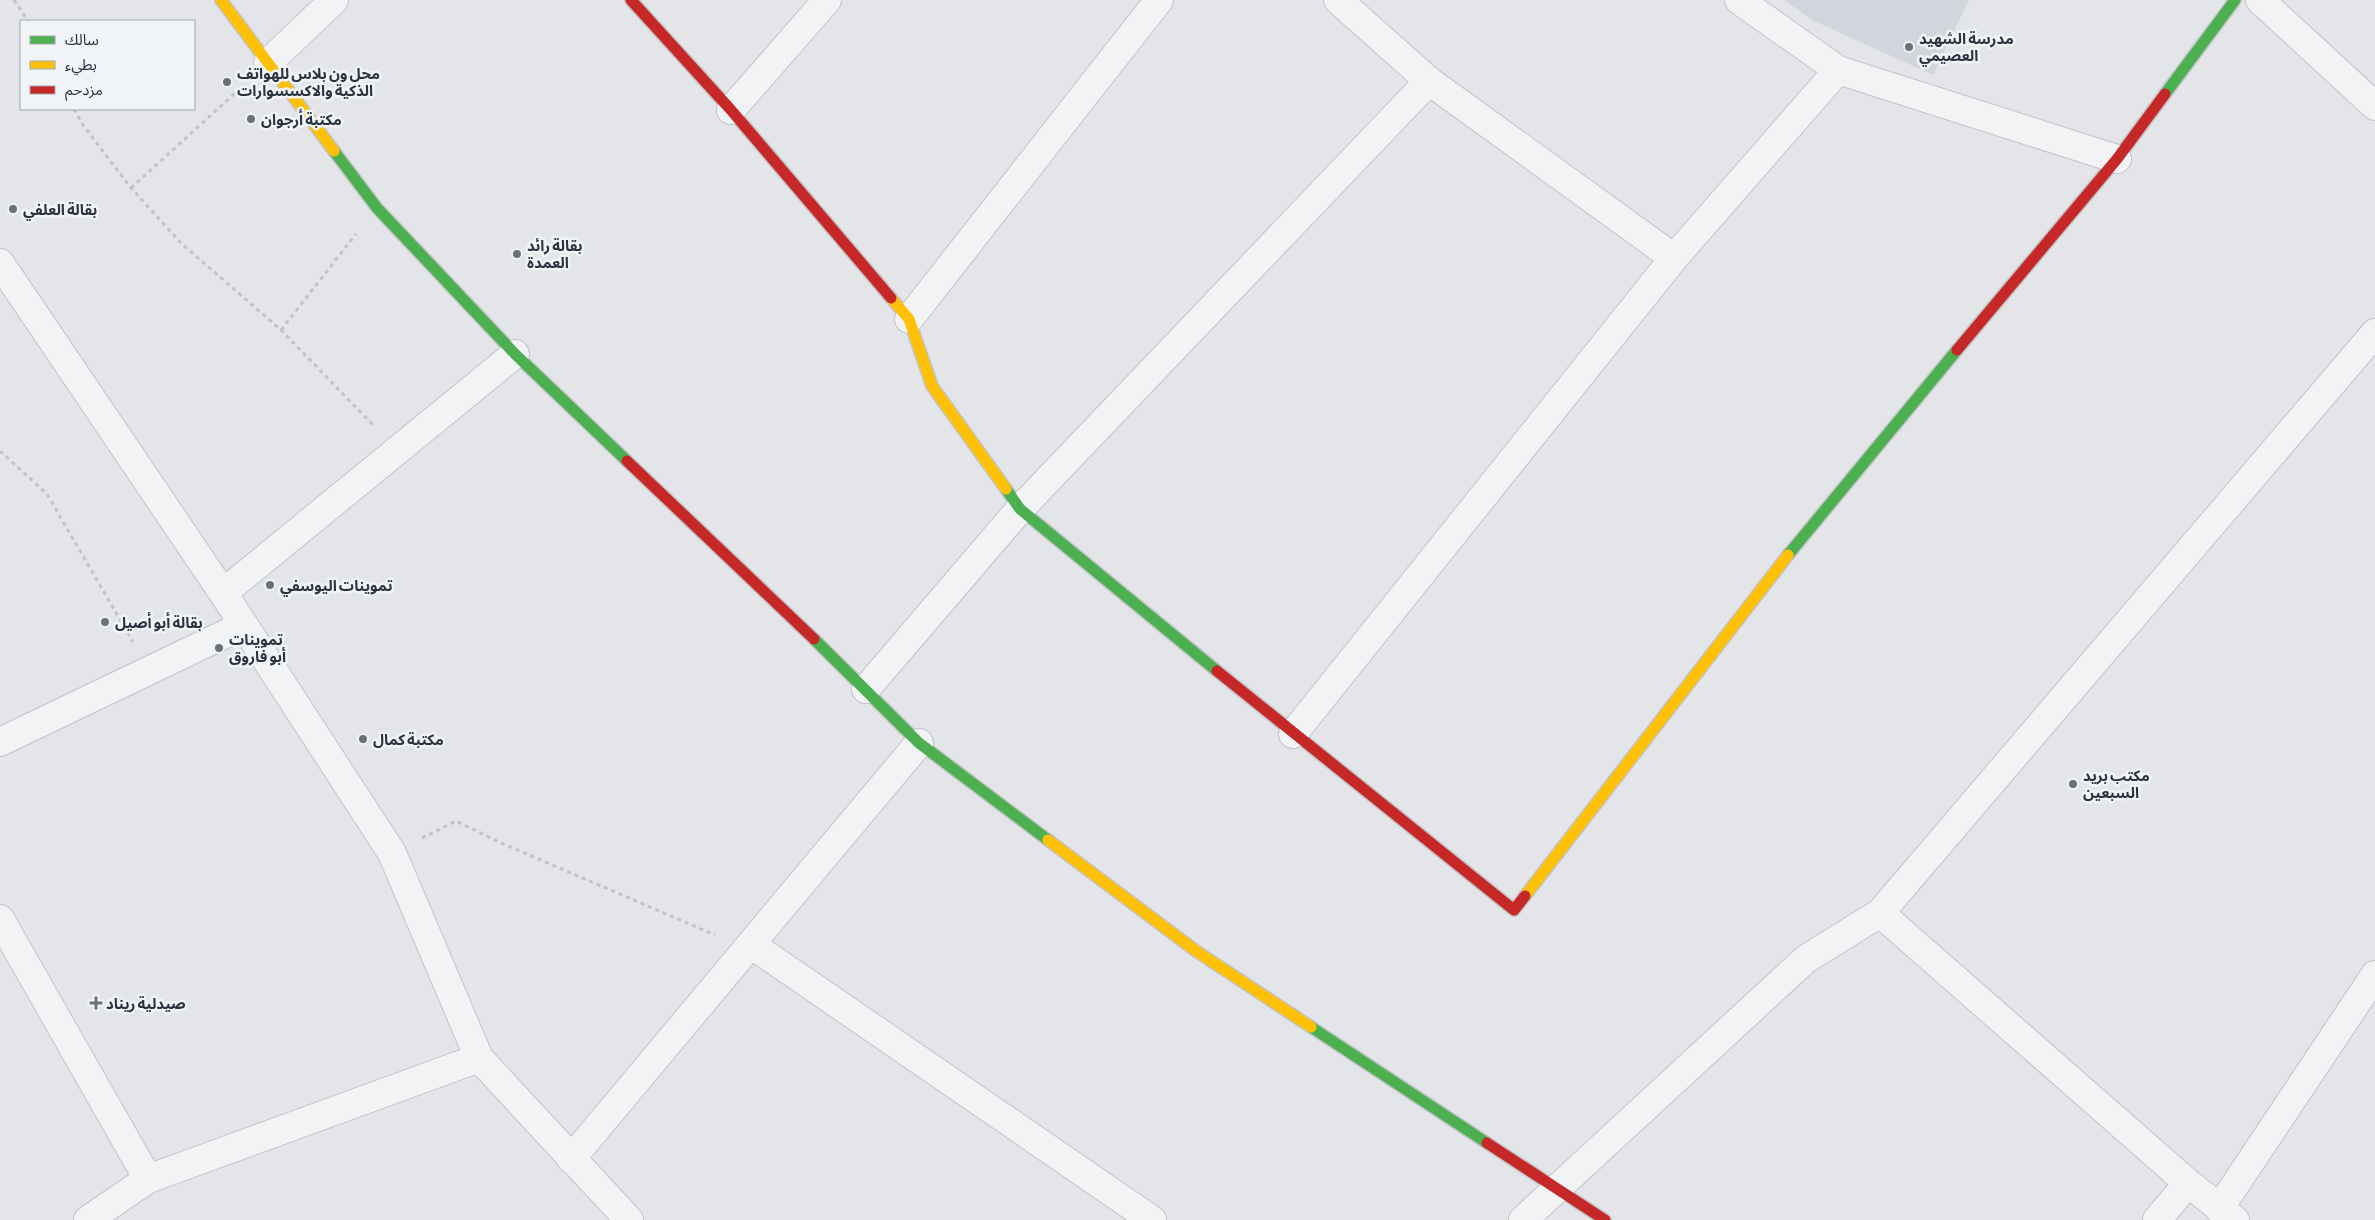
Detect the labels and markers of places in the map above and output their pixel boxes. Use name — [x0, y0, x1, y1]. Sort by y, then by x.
place label: مدرسة الشهيد العصيمي — [1919, 30, 2014, 67]
marker: مدرسة الشهيد العصيمي — [1903, 41, 1915, 53]
place label: محل ون بلاس للهواتف الذكية والاكسسوارات — [237, 65, 380, 100]
marker: محل ون بلاس للهواتف الذكية والاكسسوارات — [221, 76, 233, 88]
place label: مكتبة أرجوان — [261, 109, 342, 129]
marker: مكتبة أرجوان — [245, 113, 257, 125]
place label: بقالة العلفي — [23, 201, 97, 221]
marker: بقالة العلفي — [7, 203, 19, 215]
place label: بقالة رائد العمدة — [527, 237, 583, 271]
marker: بقالة رائد العمدة — [511, 248, 523, 260]
place label: تموينات اليوسفي — [280, 577, 393, 597]
marker: تموينات اليوسفي — [264, 579, 276, 591]
place label: بقالة أبو أصيل — [115, 612, 203, 632]
marker: بقالة أبو أصيل — [99, 616, 111, 628]
place label: تموينات أبو فاروق — [229, 631, 286, 666]
marker: تموينات أبو فاروق — [213, 642, 225, 654]
place label: مكتبة كمال — [373, 731, 444, 749]
marker: مكتبة كمال — [357, 733, 369, 745]
place label: مكتب بريد السبعين — [2083, 767, 2150, 802]
marker: مكتب بريد السبعين — [2067, 778, 2079, 790]
place label: صيدلية ريناد — [106, 995, 186, 1013]
marker: صيدلية ريناد — [90, 997, 102, 1009]

